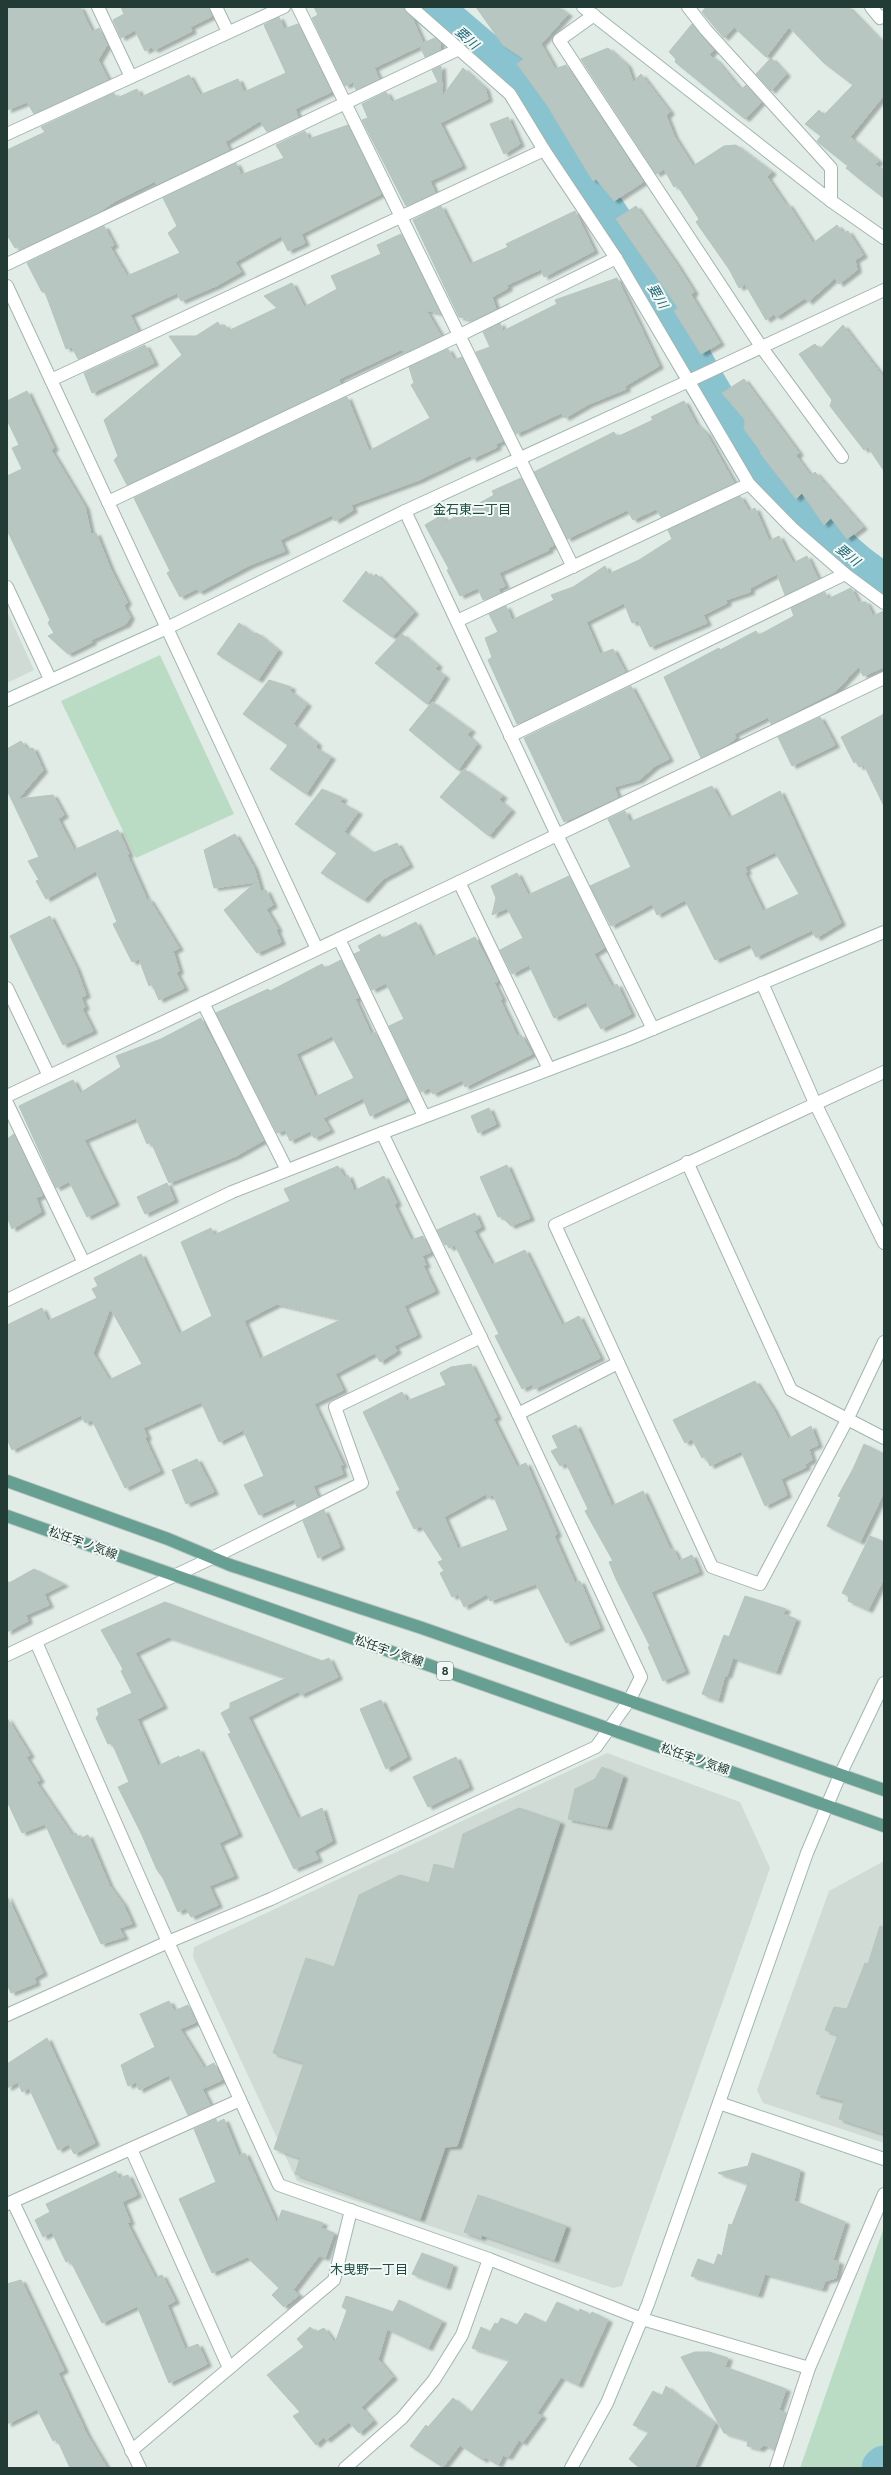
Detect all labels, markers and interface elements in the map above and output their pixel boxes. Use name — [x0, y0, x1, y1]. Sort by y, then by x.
water label: 要川 — [452, 24, 483, 53]
water label: 要川 — [645, 281, 672, 313]
district label: 金石東二丁目 — [433, 502, 511, 517]
water label: 要川 — [833, 541, 864, 570]
street label: 松任宇ノ気線 — [47, 1524, 119, 1562]
street label: 松任宇ノ気線 — [353, 1633, 425, 1669]
road number: 8 — [437, 1662, 453, 1680]
street label: 松任宇ノ気線 — [659, 1741, 731, 1777]
district label: 木曳野一丁目 — [330, 2262, 408, 2277]

